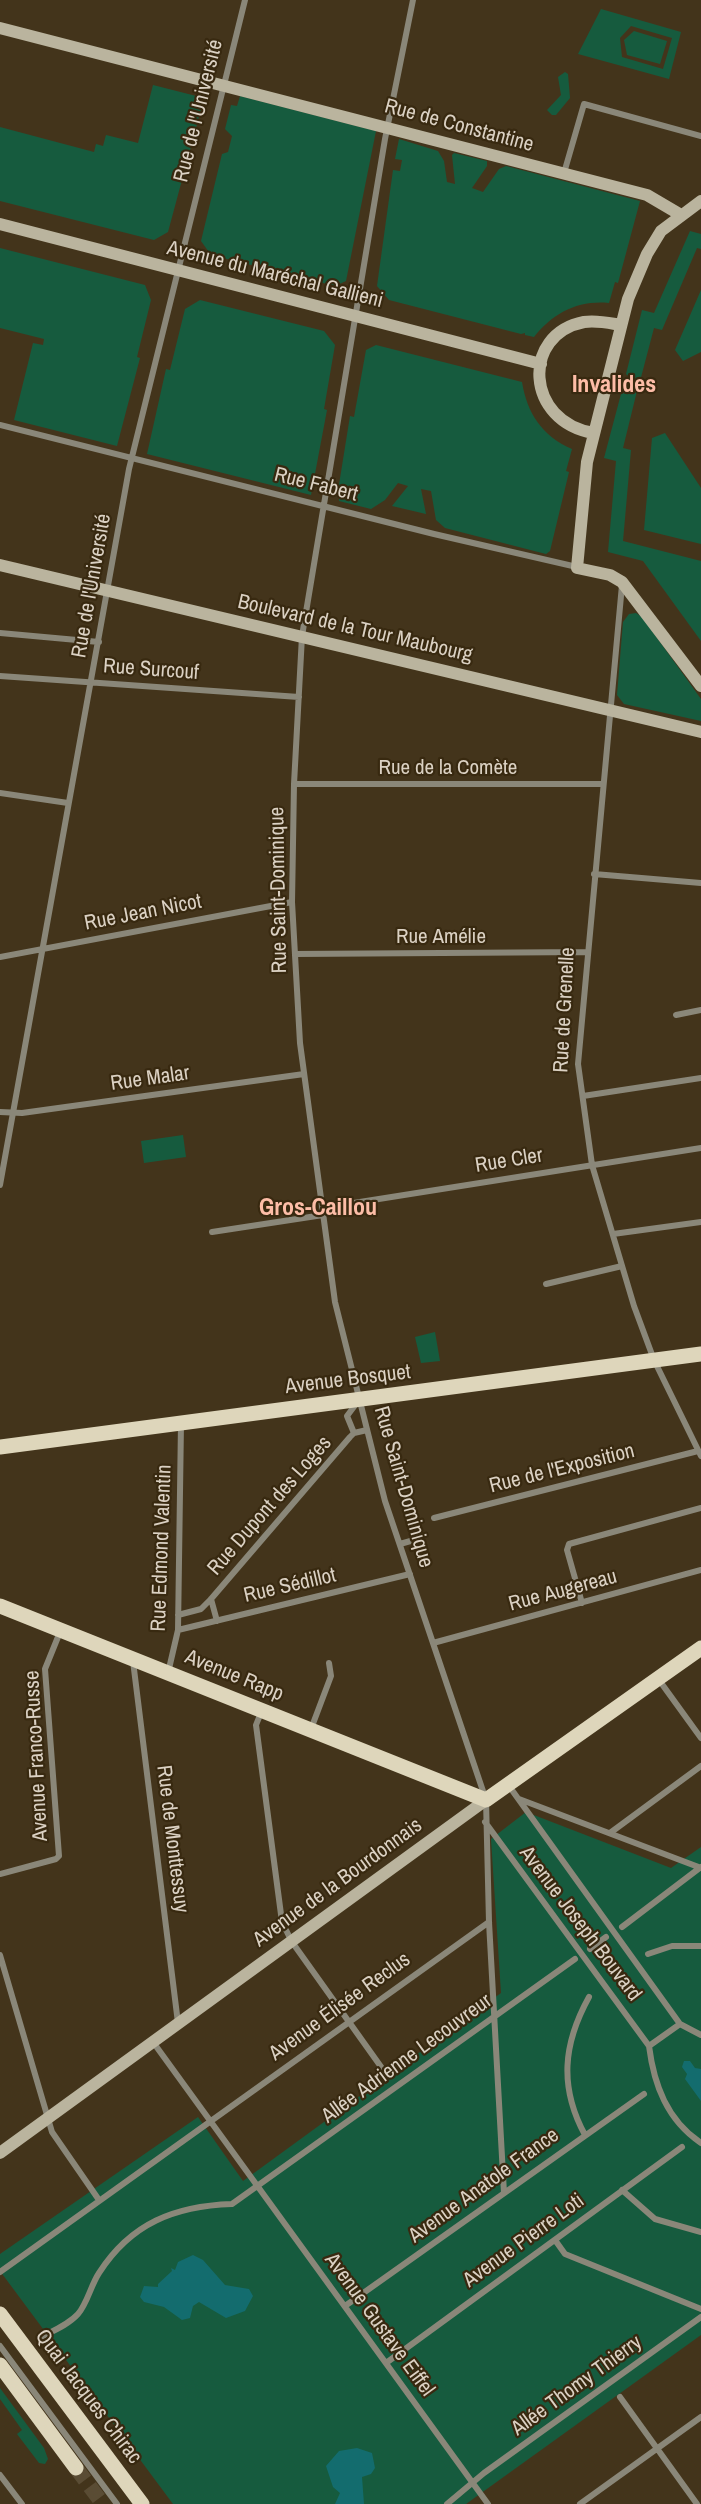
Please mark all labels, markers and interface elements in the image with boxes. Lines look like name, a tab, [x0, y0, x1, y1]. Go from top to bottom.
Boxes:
street label: Rue de l'Université	[169, 37, 229, 185]
street label: Rue de Constantine	[382, 94, 536, 158]
street label: Avenue du Maréchal Gallieni	[164, 236, 386, 314]
district label: Invalides	[572, 372, 656, 400]
street label: Rue Fabert	[272, 462, 360, 508]
street label: Rue de l'Université	[67, 512, 117, 660]
street label: Boulevard de la Tour Maubourg	[235, 590, 475, 668]
street label: Rue Surcouf	[102, 654, 200, 686]
street label: Rue de la Comète	[379, 755, 517, 781]
street label: Rue Saint-Dominique	[265, 807, 293, 973]
street label: Rue Jean Nicot	[82, 889, 204, 937]
street label: Rue Amélie	[396, 924, 486, 950]
street label: Rue de Grenelle	[549, 947, 581, 1073]
street label: Rue Malar	[109, 1061, 191, 1097]
street label: Rue Cler	[473, 1143, 545, 1179]
district label: Gros-Caillou	[259, 1195, 377, 1223]
street label: Avenue Bosquet	[284, 1360, 412, 1400]
street label: Rue Saint-Dominique	[368, 1403, 438, 1571]
street label: Rue Dupont des Loges	[203, 1431, 337, 1581]
street label: Rue de l'Exposition	[487, 1439, 637, 1499]
street label: Rue Edmond Valentin	[146, 1464, 178, 1632]
street label: Rue Sédillot	[241, 1563, 339, 1609]
street label: Rue Augereau	[506, 1564, 620, 1618]
street label: Avenue Rapp	[181, 1645, 287, 1707]
street label: Avenue Franco-Russe	[20, 1670, 54, 1842]
street label: Rue de Monttessuy	[150, 1764, 194, 1914]
street label: Avenue de la Bourdonnais	[249, 1813, 427, 1953]
street label: Avenue Joseph Bouvard	[514, 1842, 646, 2006]
street label: Avenue Élisée Reclus	[265, 1947, 415, 2067]
street label: Allée Adrienne Lecouvreur	[317, 1989, 497, 2129]
street label: Avenue Anatole France	[404, 2123, 564, 2249]
street label: Avenue Pierre Loti	[459, 2189, 589, 2293]
street label: Avenue Gustave Eiffel	[319, 2249, 439, 2401]
street label: Quai Jacques Chirac	[29, 2325, 147, 2469]
street label: Allée Thomy Thierry	[507, 2330, 647, 2442]

